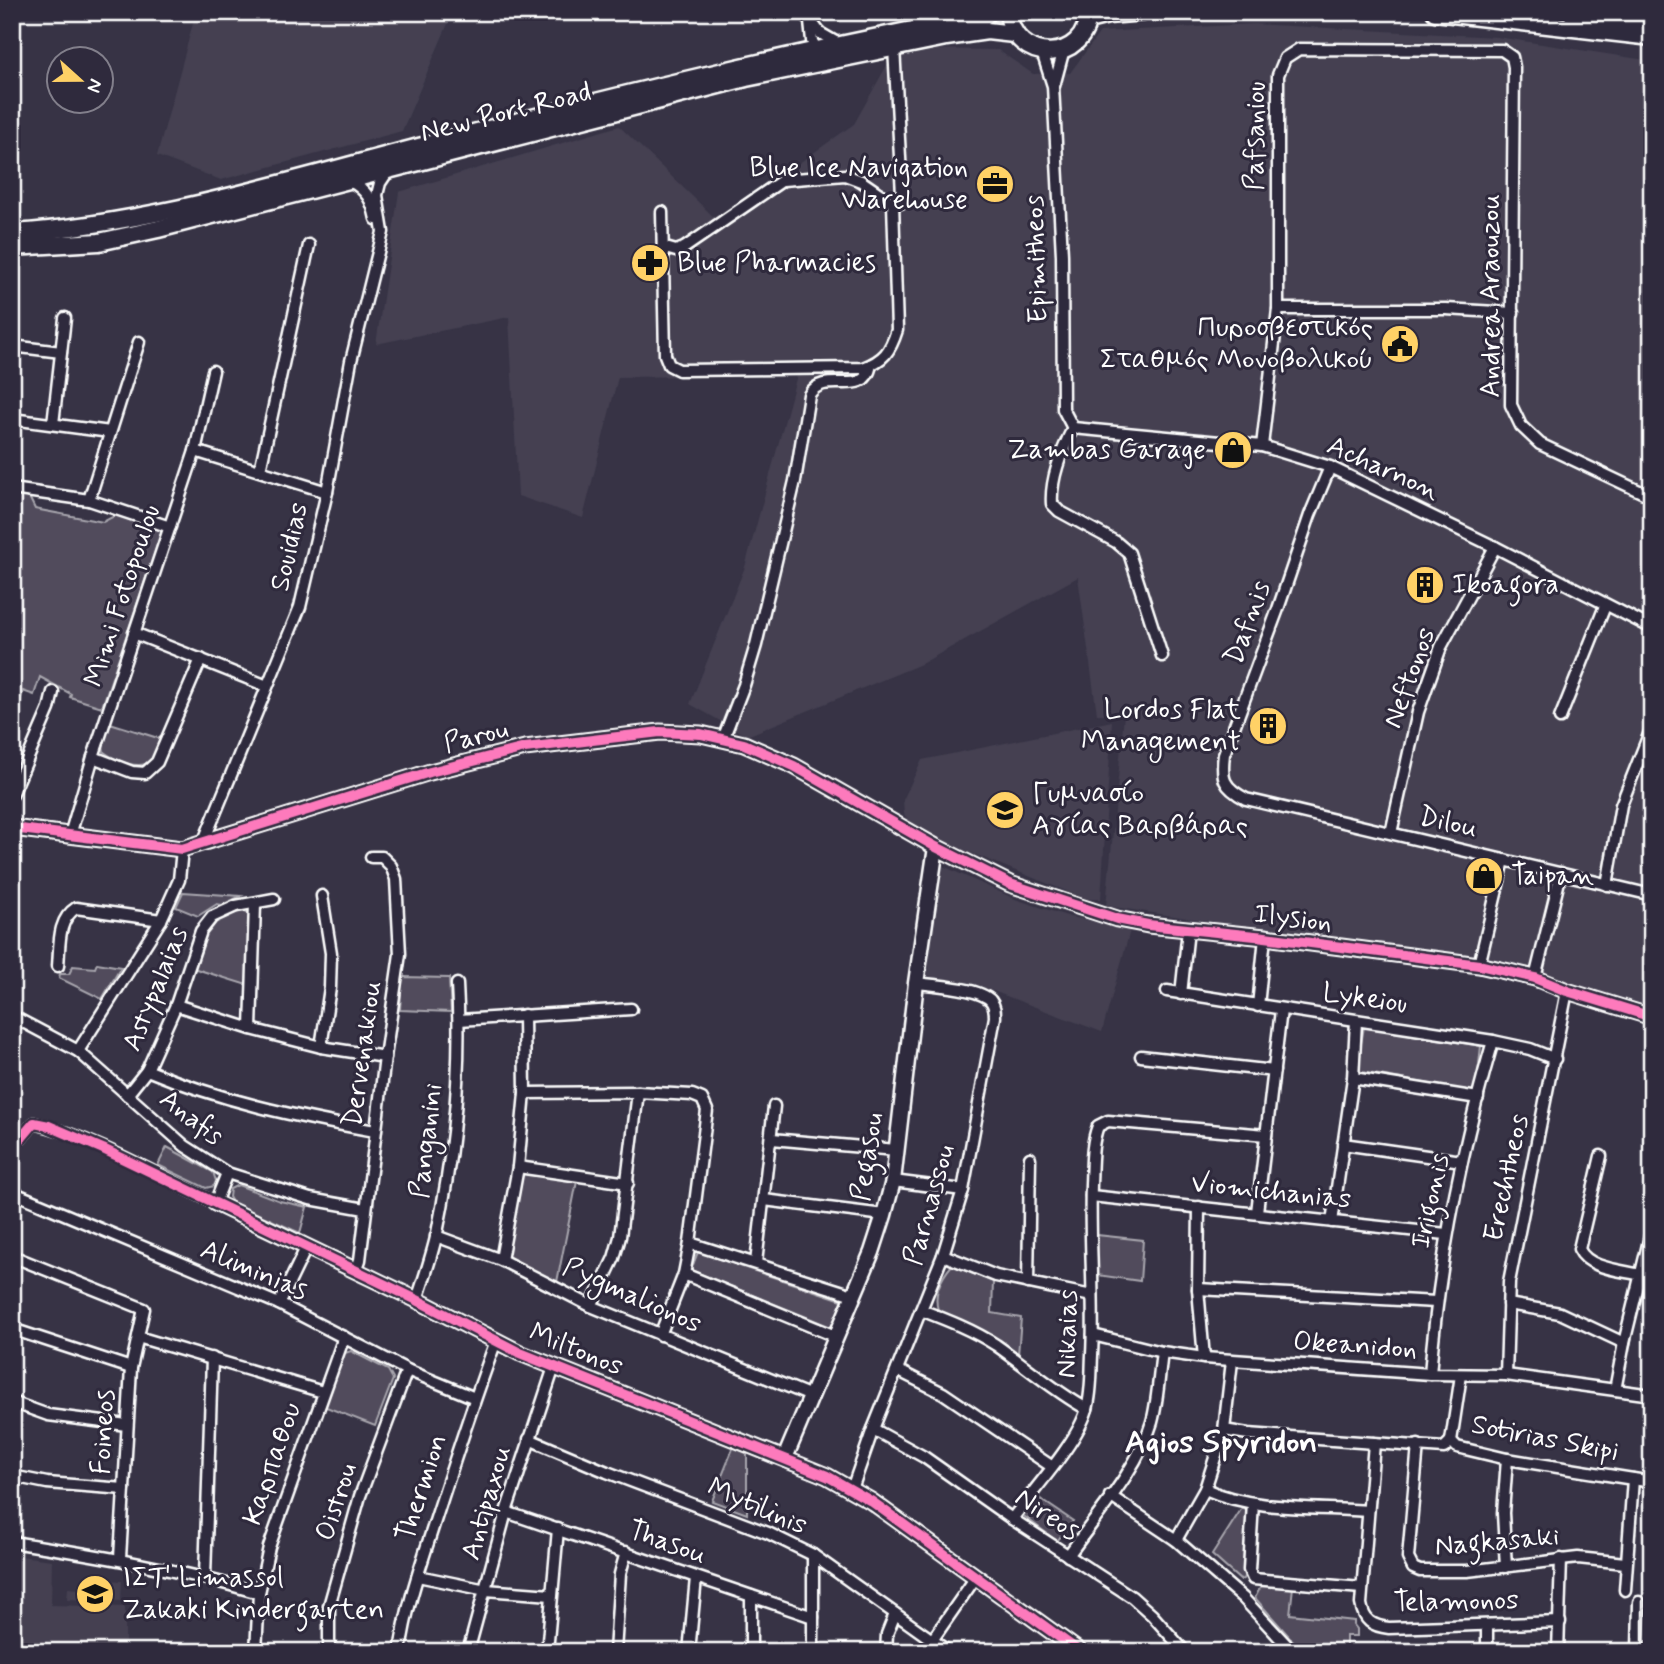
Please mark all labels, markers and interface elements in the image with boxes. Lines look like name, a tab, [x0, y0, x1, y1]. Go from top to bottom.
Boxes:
north arrow	[46, 46, 116, 116]
street label: New Port Road	[417, 74, 595, 152]
text: N	[81, 75, 108, 96]
street label: Pafsaniou	[1237, 81, 1275, 191]
place label: Blue Ice Navigation Warehouse	[750, 150, 968, 219]
office icon: Blue Ice Navigation Warehouse	[974, 163, 1016, 205]
street label: Epimitheos	[1016, 194, 1058, 324]
street label: Andrea Araouzou	[1473, 194, 1510, 398]
pharmacy icon: Blue Pharmacies	[629, 242, 671, 284]
place label: Blue Pharmacies	[677, 245, 876, 282]
place label: Πυροσβεστικός Σταθμός Μονοβολικού	[1100, 310, 1373, 379]
public building icon: Πυροσβεστικός Σταθμός Μονοβολικού	[1379, 323, 1421, 365]
street label: Acharnon	[1321, 428, 1445, 510]
shop icon: Zambas Garage	[1212, 429, 1254, 471]
place label: Zambas Garage	[1008, 432, 1206, 469]
street label: Souidias	[262, 499, 318, 595]
street label: Mimi Fotopoulou	[76, 500, 170, 692]
building icon: Ikoagora	[1404, 564, 1446, 606]
place label: Ikoagora	[1452, 567, 1559, 607]
street label: Dafnis	[1216, 576, 1280, 670]
street label: Neftonos	[1375, 622, 1445, 734]
place label: Lordos Flat Management	[1081, 692, 1242, 763]
building icon: Lordos Flat Management	[1247, 705, 1289, 747]
street label: Parou	[440, 711, 512, 763]
place label: Γυμνασίο Αγίας Βαρβάρας	[1032, 776, 1248, 845]
school or university icon: Γυμνασίο Αγίας Βαρβάρας	[984, 789, 1026, 831]
street label: Dilou	[1415, 798, 1481, 848]
shop icon: Taipan	[1463, 855, 1505, 897]
place label: Taipan	[1511, 858, 1594, 895]
street label: Ilysion	[1252, 896, 1334, 942]
street label: Astypalaias	[114, 921, 198, 1057]
street label: Lykeiou	[1320, 975, 1410, 1023]
street label: Dervenakiou	[334, 978, 392, 1130]
street label: Anafis	[151, 1081, 231, 1155]
street label: Panganini	[402, 1081, 454, 1201]
street label: Pegasou	[843, 1110, 896, 1204]
street label: Erechtheos	[1475, 1111, 1539, 1245]
street label: Parnassou	[895, 1140, 965, 1270]
street label: Irigonis	[1403, 1150, 1462, 1253]
street label: Viomichanias	[1189, 1165, 1353, 1219]
street label: Aliminias	[195, 1232, 313, 1310]
street label: Pygmalionos	[556, 1249, 707, 1345]
street label: Nikaias	[1049, 1289, 1087, 1379]
street label: Miltonos	[523, 1314, 629, 1386]
street label: Okeanidon	[1292, 1323, 1418, 1369]
street label: Foineos	[83, 1388, 125, 1476]
street label: Καρπαθου	[235, 1398, 311, 1530]
street label: Sotirias Skipi	[1468, 1407, 1622, 1471]
district label: Agios Spyridon	[1125, 1422, 1317, 1465]
street label: Thermion	[387, 1430, 457, 1546]
street label: Antipaxou	[453, 1442, 521, 1564]
street label: Oistrou	[307, 1458, 367, 1546]
street label: Mytilinis	[701, 1469, 813, 1545]
street label: Nireos	[1007, 1480, 1087, 1550]
street label: Thasou	[623, 1512, 711, 1574]
street label: Nagkasaki	[1433, 1518, 1561, 1569]
place label: ΙΣΤ' Limassol Zakaki Kindergarten	[122, 1560, 384, 1632]
school or university icon: ΙΣΤ' Limassol Zakaki Kindergarten	[74, 1573, 116, 1615]
street label: Telamonos	[1393, 1582, 1519, 1622]

